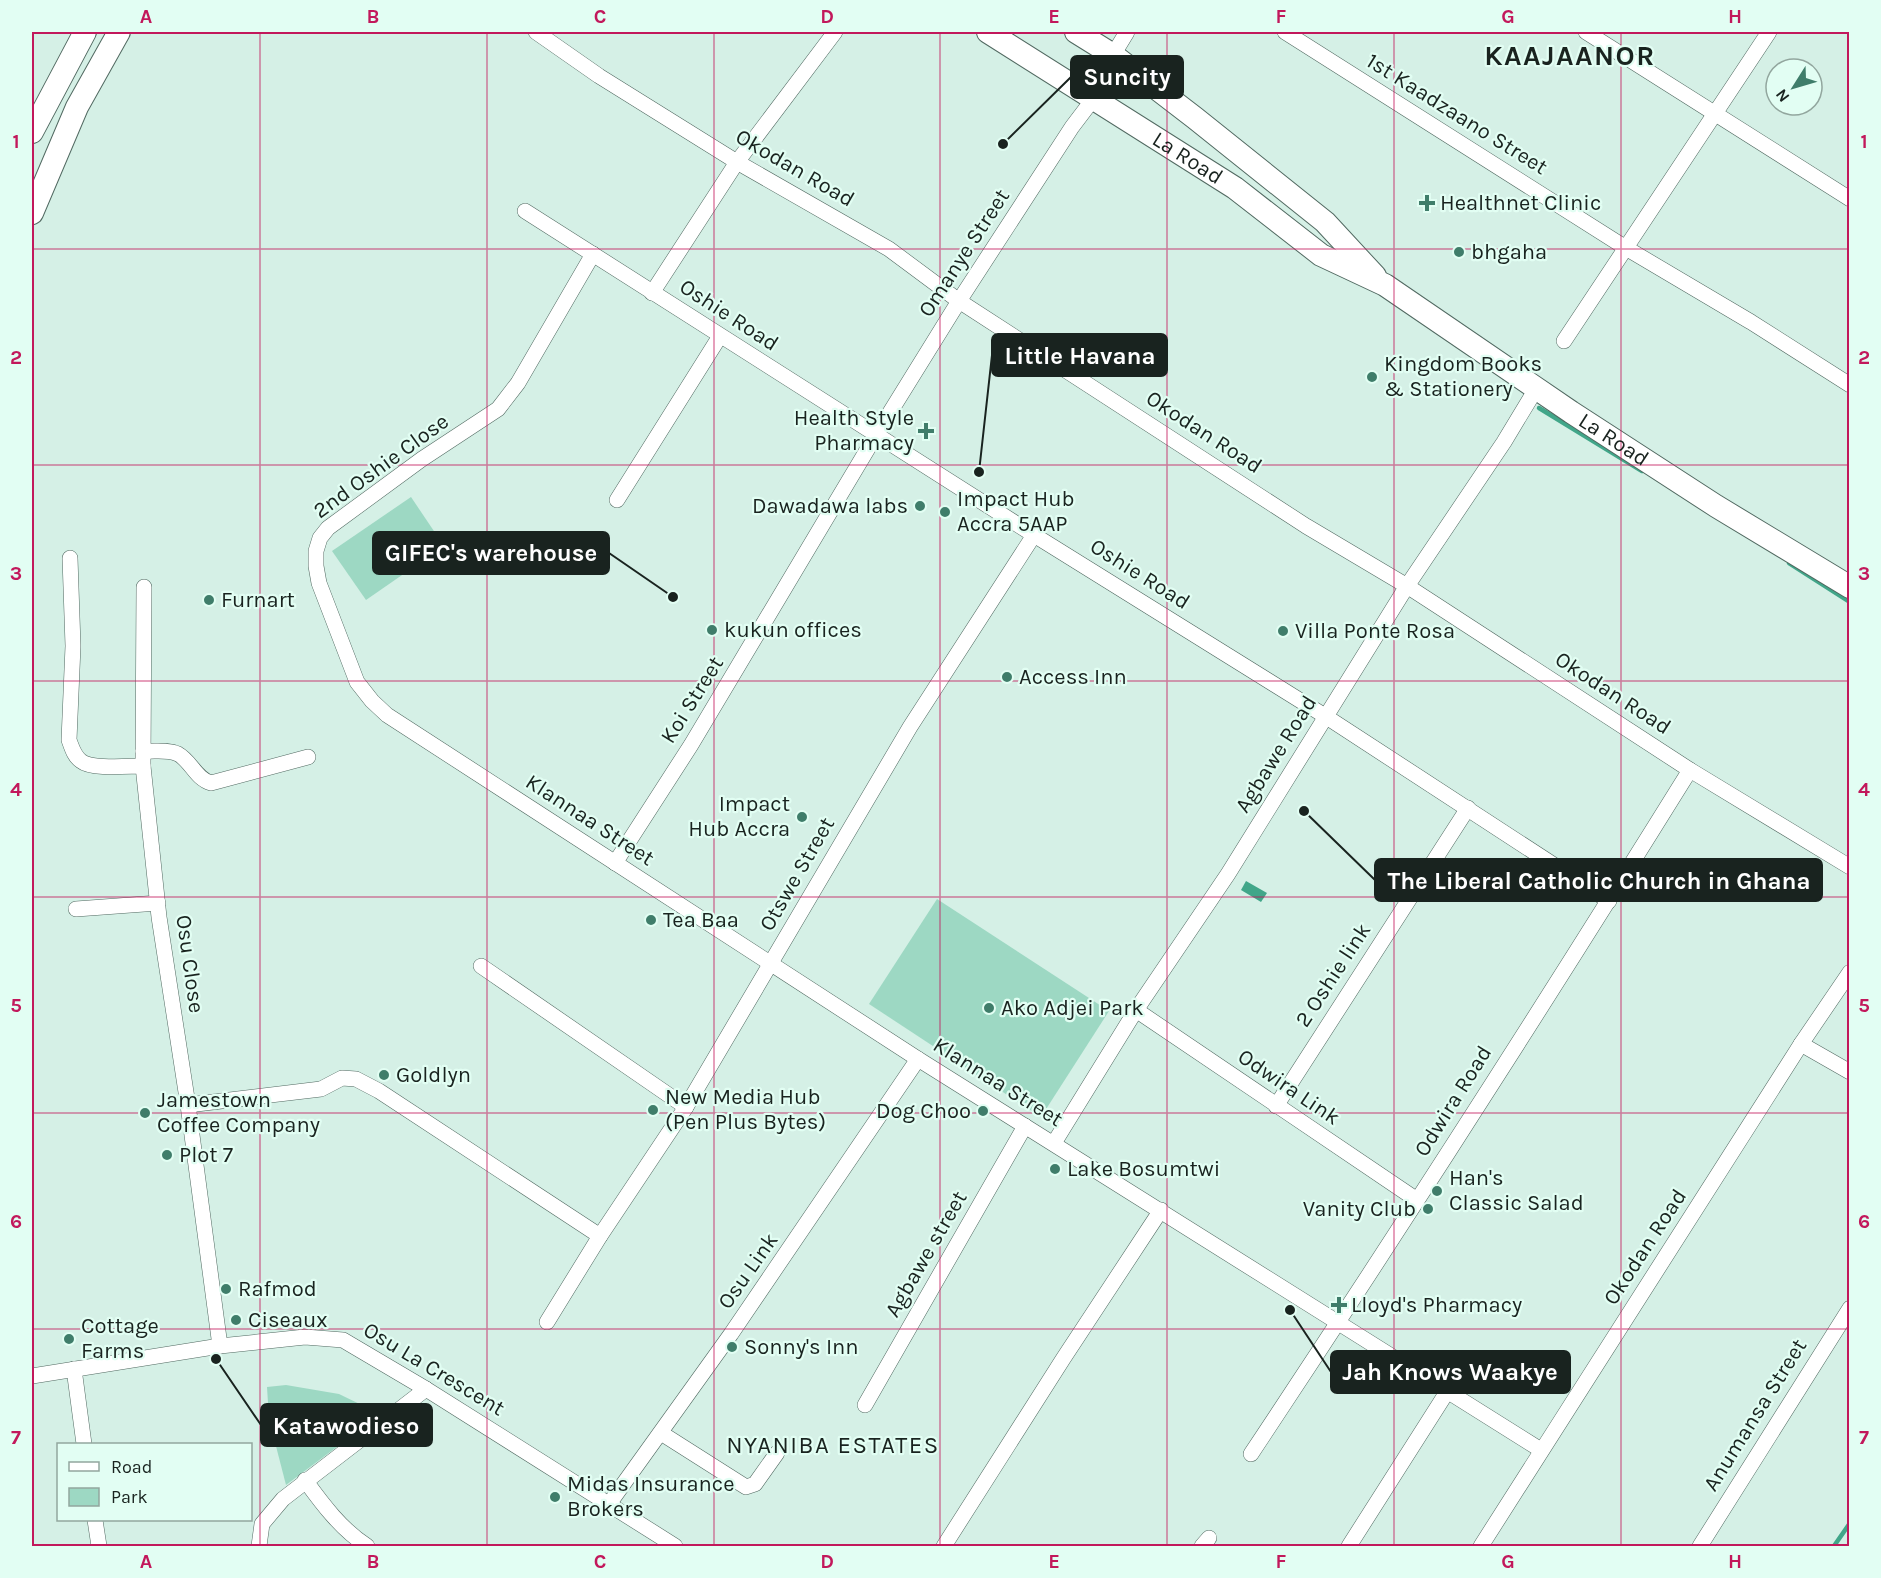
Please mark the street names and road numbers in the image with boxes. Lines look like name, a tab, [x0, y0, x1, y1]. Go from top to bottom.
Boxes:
street label: 1st Kaadzaano Street	[1362, 48, 1552, 180]
street label: Okodan Road	[731, 124, 859, 212]
street label: La Road	[1147, 126, 1228, 190]
street label: Omanye Street	[913, 184, 1015, 322]
street label: Oshie Road	[675, 273, 783, 357]
street label: Okodan Road	[1141, 385, 1267, 479]
street label: La Road	[1574, 407, 1654, 472]
street label: 2nd Oshie Close	[308, 408, 454, 524]
street label: Oshie Road	[1085, 533, 1195, 615]
street label: Okodan Road	[1550, 646, 1676, 740]
street label: Koi Street	[655, 652, 729, 748]
street label: Agbawe Road	[1230, 691, 1322, 817]
street label: Klannaa Street	[521, 769, 659, 871]
street label: Otswe Street	[754, 813, 840, 935]
street label: Osu Close	[170, 913, 210, 1015]
street label: 2 Oshie link	[1290, 918, 1376, 1032]
street label: Klannaa Street	[928, 1032, 1068, 1132]
street label: Odwira Road	[1409, 1041, 1497, 1161]
street label: Odwira Link	[1233, 1043, 1345, 1131]
street label: Okodan Road	[1598, 1184, 1692, 1310]
street label: Agbawe street	[879, 1186, 973, 1322]
street label: Osu Link	[712, 1228, 784, 1314]
street label: Osu La Crescent	[359, 1317, 509, 1421]
street label: Anumansa Street	[1698, 1334, 1812, 1496]

